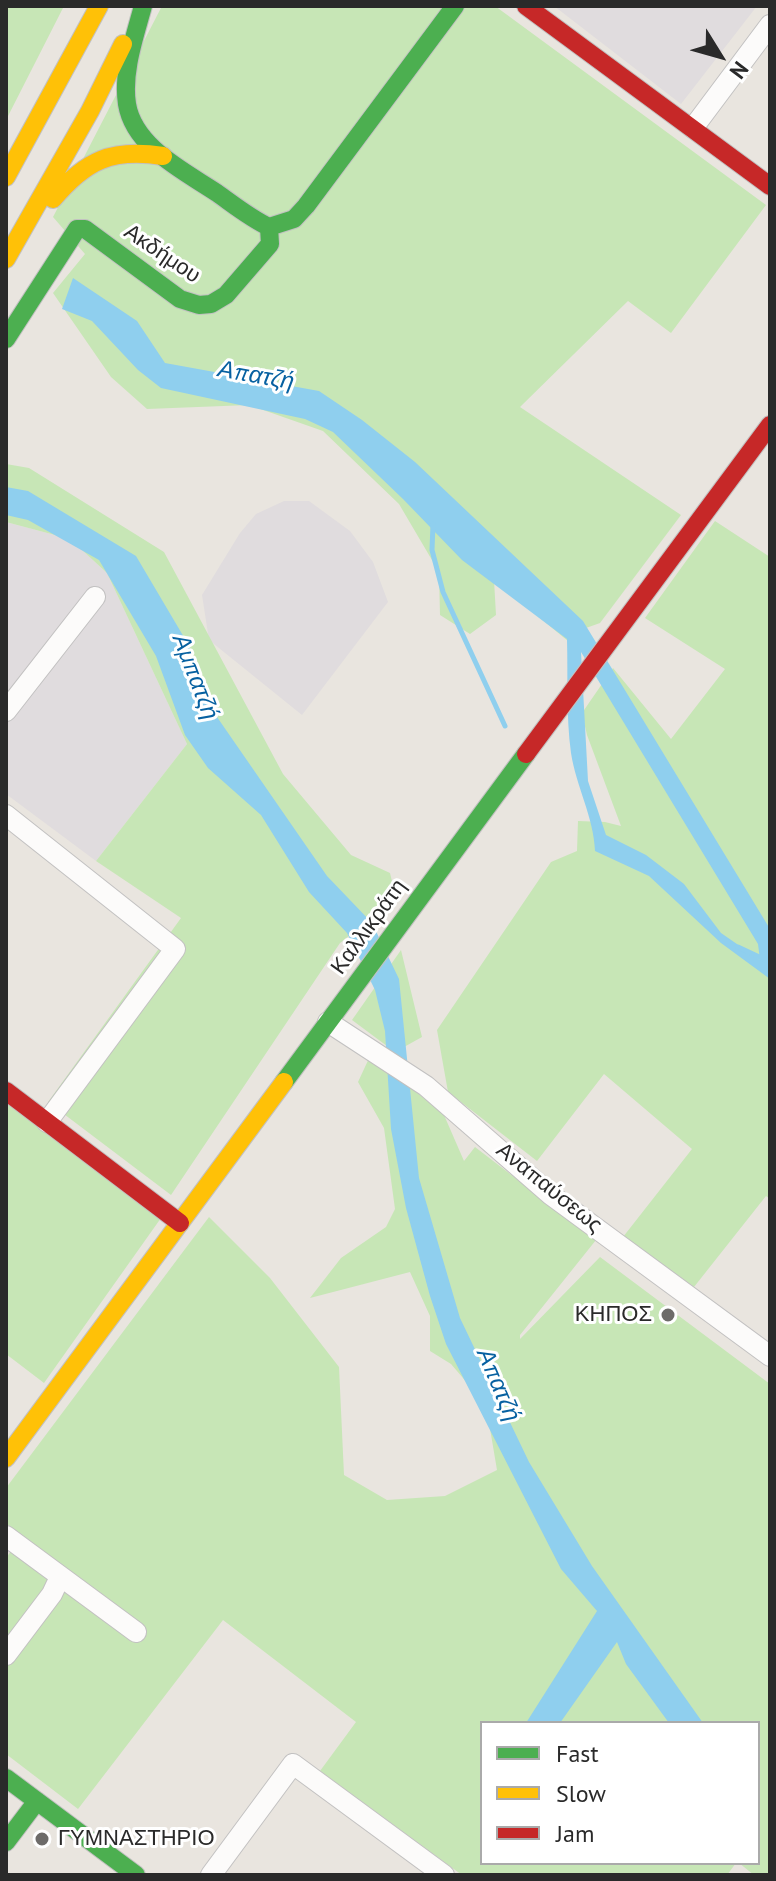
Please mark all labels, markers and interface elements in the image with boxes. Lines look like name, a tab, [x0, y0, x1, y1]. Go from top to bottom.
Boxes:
north arrow	[680, 16, 760, 96]
text: N	[724, 56, 755, 85]
street label: Ακδήμου	[119, 219, 205, 289]
water label: Απατζή	[216, 355, 296, 397]
water label: Αμπατζή	[166, 630, 224, 724]
street label: Καλλικράτη	[326, 874, 412, 980]
street label: Αναπαύσεως	[491, 1137, 607, 1239]
place label: ΚΗΠΟΣ	[575, 1302, 652, 1328]
marker: ΚΗΠΟΣ	[659, 1306, 677, 1324]
water label: Απατζή	[470, 1344, 526, 1426]
legend	[480, 1721, 760, 1865]
text: Fast	[556, 1738, 599, 1769]
text: Slow	[556, 1778, 606, 1809]
text: Jam	[556, 1818, 594, 1849]
place label: ΓΥΜΝΑΣΤΗΡΙΟ	[58, 1826, 215, 1852]
marker: ΓΥΜΝΑΣΤΗΡΙΟ	[33, 1830, 51, 1848]

